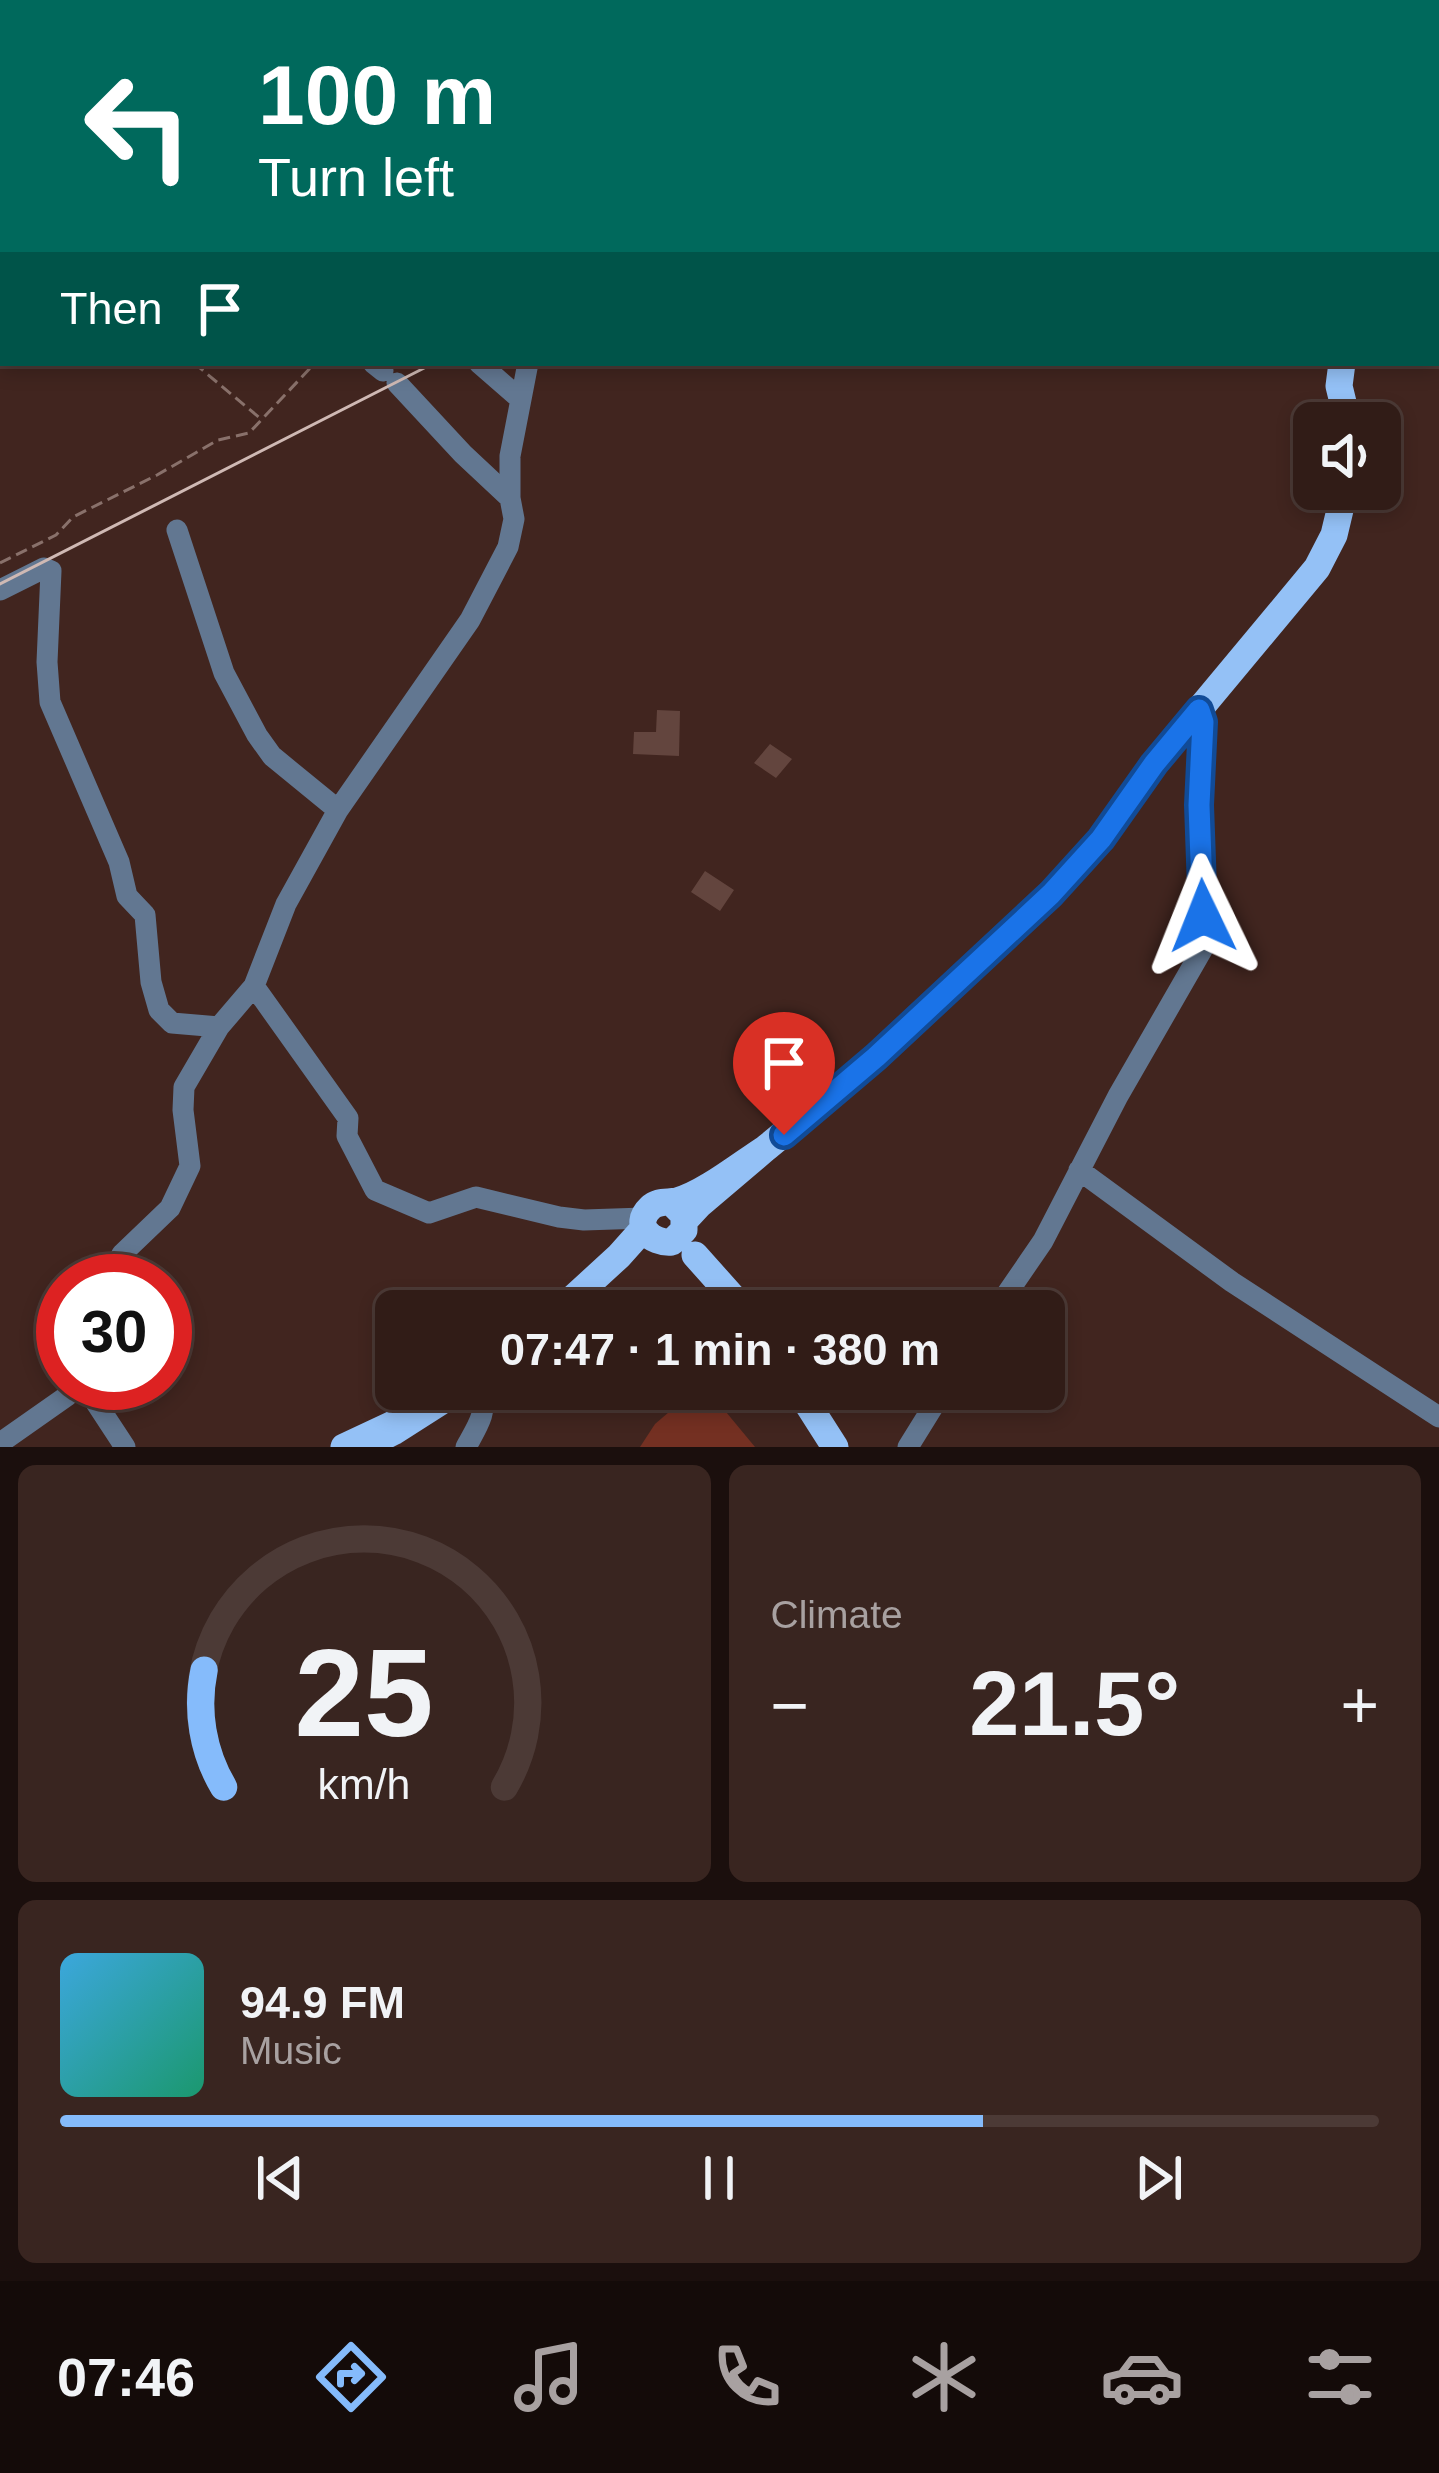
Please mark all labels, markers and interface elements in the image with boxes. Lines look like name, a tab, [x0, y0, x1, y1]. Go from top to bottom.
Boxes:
icon: left	[60, 48, 216, 204]
text: 100 m	[258, 48, 496, 142]
text: Turn left	[258, 147, 454, 207]
icon: arrive	[187, 276, 253, 342]
text: Then	[60, 283, 163, 334]
map controls	[1293, 402, 1401, 510]
button: sound	[1293, 402, 1401, 510]
position arrow	[1140, 853, 1266, 979]
pin	[733, 1012, 835, 1135]
icon: arrive	[751, 1030, 817, 1096]
speed limit sign: 30	[36, 1254, 192, 1410]
text: 07:47 · 1 min · 380 m	[500, 1324, 940, 1375]
text: Climate	[771, 1593, 903, 1636]
text: 25	[295, 1623, 434, 1762]
text: 21.5°	[969, 1654, 1180, 1754]
text: −	[771, 1668, 809, 1742]
text: +	[1340, 1668, 1379, 1742]
text: km/h	[318, 1759, 411, 1807]
text: 94.9 FM	[240, 1977, 405, 2028]
text: Music	[240, 2029, 342, 2072]
icon: previous	[247, 2145, 313, 2211]
icon: pause	[686, 2145, 752, 2211]
icon: next	[1126, 2145, 1192, 2211]
icon: directions	[309, 2335, 393, 2419]
icon: music	[507, 2335, 591, 2419]
icon: phone	[705, 2335, 789, 2419]
icon: climate	[902, 2335, 986, 2419]
icon: car	[1100, 2335, 1184, 2419]
icon: filters	[1298, 2335, 1382, 2419]
text: 07:46	[57, 2347, 195, 2407]

